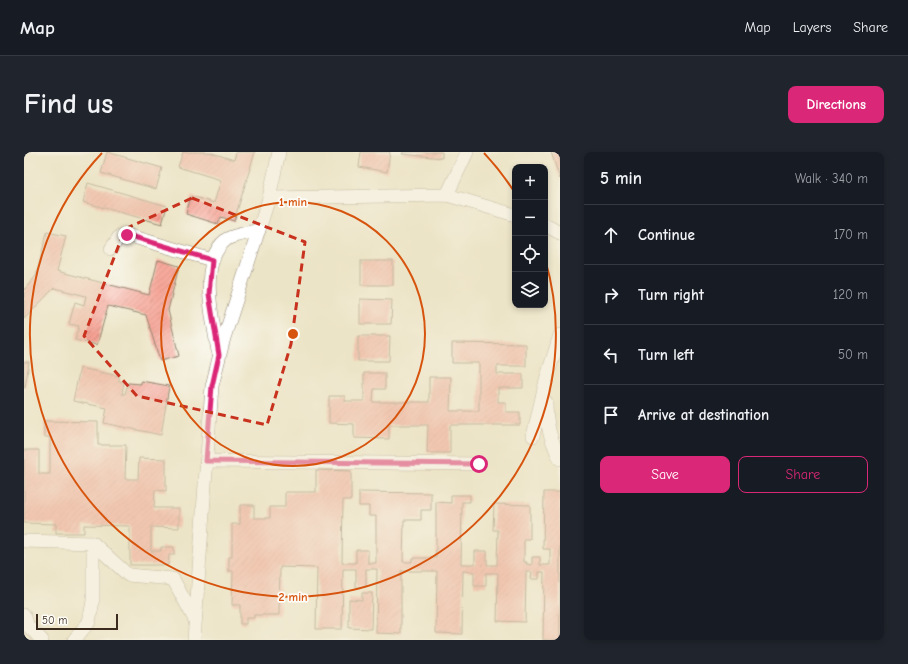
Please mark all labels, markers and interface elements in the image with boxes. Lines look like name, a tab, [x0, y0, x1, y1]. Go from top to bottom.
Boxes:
text: Map	[20, 17, 55, 39]
text: Map	[744, 19, 771, 36]
text: Layers	[793, 19, 831, 36]
text: Share	[853, 19, 888, 36]
button: Directions	[788, 86, 884, 123]
text: Find us	[24, 88, 113, 120]
map controls	[512, 164, 548, 308]
button: +	[512, 164, 548, 200]
text: 5 min	[600, 169, 642, 188]
text: Walk · 340 m	[795, 171, 868, 186]
text: 1 min	[279, 195, 307, 209]
button: −	[512, 200, 548, 236]
icon: ahead	[600, 224, 622, 246]
route end	[118, 226, 136, 244]
text: Continue	[638, 226, 695, 244]
text: 170 m	[834, 227, 868, 242]
button: locate	[512, 236, 548, 272]
button: layers	[512, 272, 548, 308]
icon: right	[600, 284, 622, 306]
text: Turn right	[638, 286, 704, 304]
text: 120 m	[833, 287, 868, 302]
centre of rings	[286, 327, 300, 341]
icon: left	[600, 344, 622, 366]
text: Turn left	[638, 346, 694, 364]
text: 50 m	[838, 347, 868, 362]
icon: arrive	[600, 404, 622, 426]
text: Arrive at destination	[638, 406, 769, 424]
route start	[470, 455, 488, 473]
button: Save	[600, 456, 730, 493]
button: Share	[738, 456, 868, 493]
text: 2 min	[278, 590, 308, 604]
scale bar	[36, 612, 118, 631]
text: 50 m	[42, 614, 67, 627]

